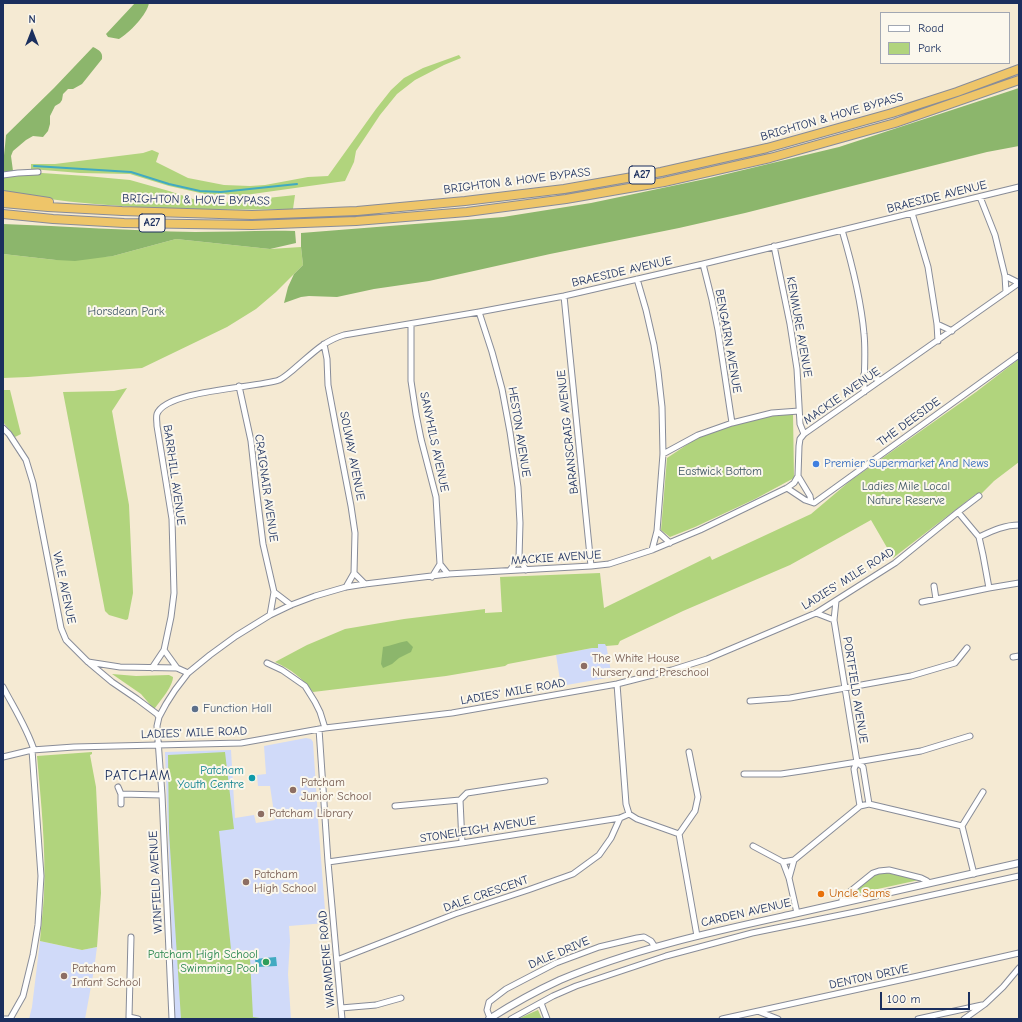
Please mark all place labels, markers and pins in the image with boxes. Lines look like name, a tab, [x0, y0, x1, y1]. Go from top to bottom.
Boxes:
place label: Premier Supermarket And News	[824, 457, 989, 471]
marker: Premier Supermarket And News	[811, 459, 821, 469]
place label: The White House Nursery and Preschool	[592, 652, 709, 680]
marker: The White House Nursery and Preschool	[579, 661, 589, 671]
place label: Function Hall	[203, 702, 272, 716]
marker: Function Hall	[190, 704, 200, 714]
place label: Patcham Youth Centre	[177, 764, 244, 792]
marker: Patcham Youth Centre	[247, 773, 257, 783]
place label: Patcham Junior School	[301, 776, 371, 804]
marker: Patcham Junior School	[288, 785, 298, 795]
place label: Patcham Library	[269, 807, 353, 821]
marker: Patcham Library	[256, 809, 266, 819]
place label: Patcham High School	[254, 868, 316, 896]
marker: Patcham High School	[241, 877, 251, 887]
place label: Uncle Sams	[829, 887, 890, 901]
marker: Uncle Sams	[816, 889, 826, 899]
place label: Patcham High School Swimming Pool	[148, 948, 258, 976]
marker: Patcham High School Swimming Pool	[261, 957, 271, 967]
place label: Patcham Infant School	[72, 962, 141, 990]
marker: Patcham Infant School	[59, 971, 69, 981]

